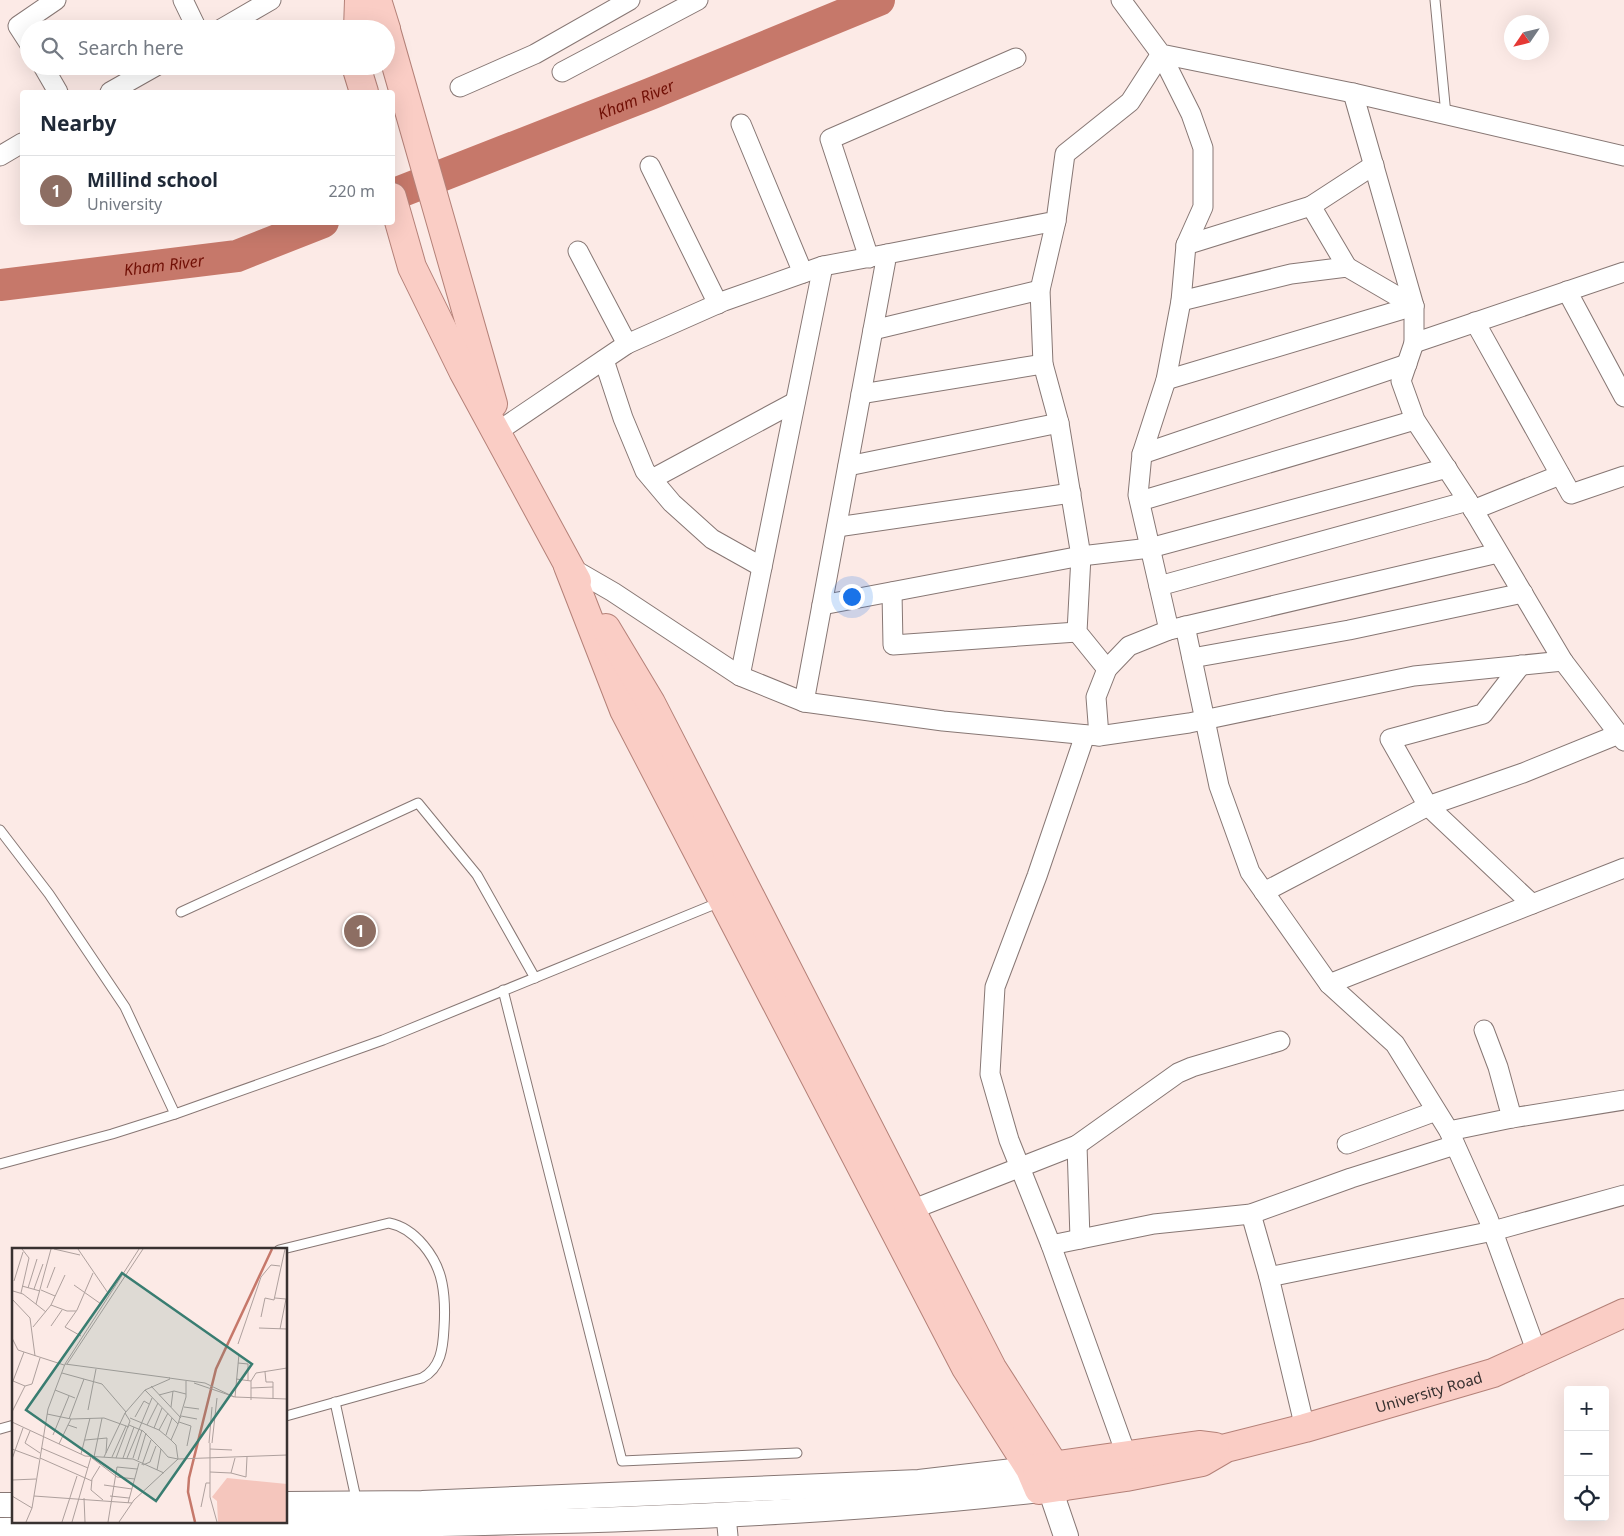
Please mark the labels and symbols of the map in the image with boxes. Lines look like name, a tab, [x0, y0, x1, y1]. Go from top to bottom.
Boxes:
north arrow	[1504, 15, 1549, 60]
water label: Kham River	[594, 74, 678, 124]
water label: Kham River	[122, 249, 206, 281]
your location	[839, 584, 865, 610]
pin: 1	[344, 912, 376, 950]
inset map	[12, 1248, 288, 1524]
street label: University Road	[1373, 1367, 1484, 1417]

